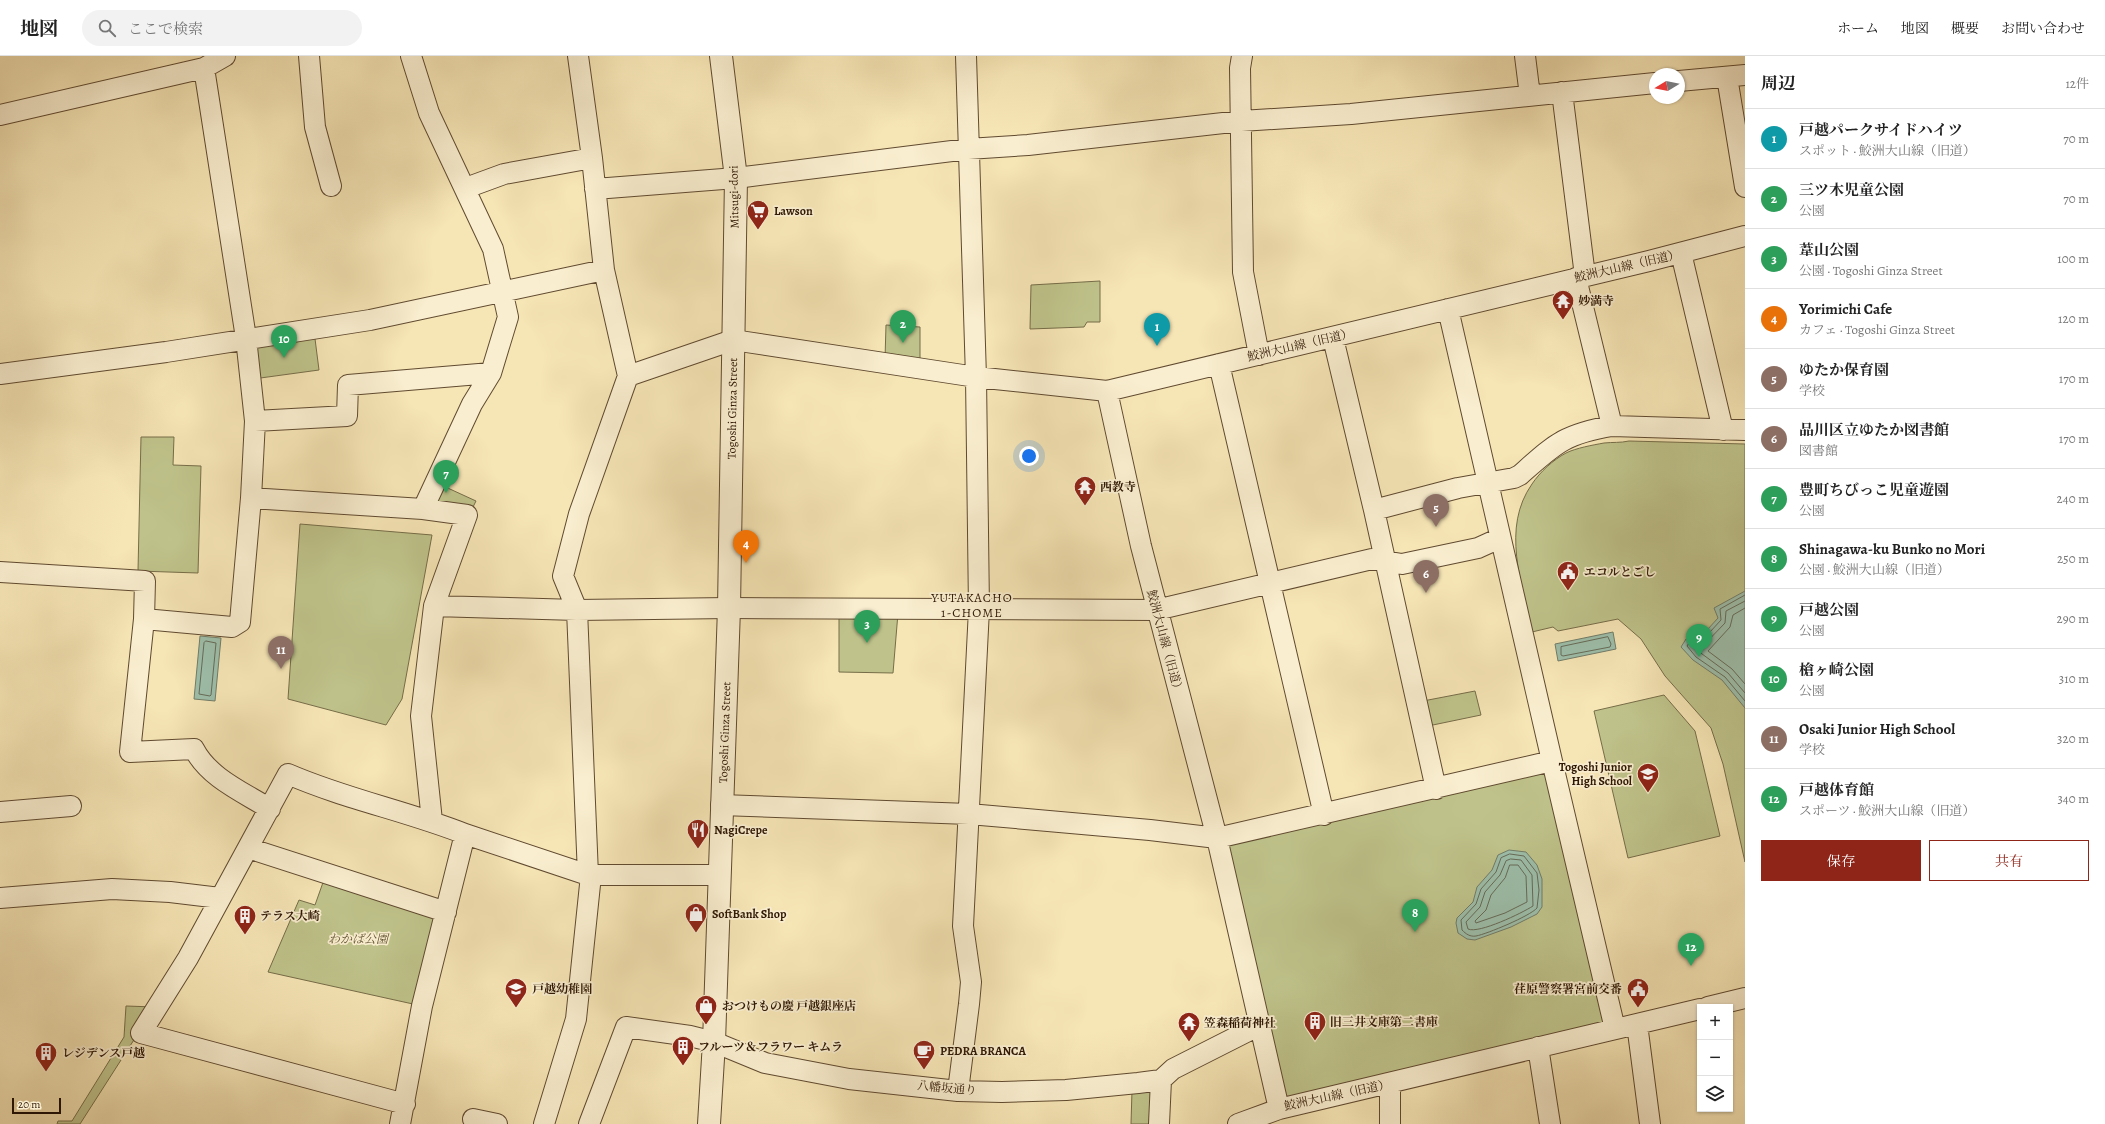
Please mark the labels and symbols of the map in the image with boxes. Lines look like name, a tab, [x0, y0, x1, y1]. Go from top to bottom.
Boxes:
north arrow	[1649, 68, 1685, 104]
street label: Mitsugi-dori	[725, 165, 743, 229]
supermarket icon: Lawson	[745, 198, 771, 231]
place label: Lawson	[774, 203, 813, 219]
street label: 鮫洲大山線（旧道）	[1573, 246, 1681, 286]
temple icon: 妙満寺	[1550, 288, 1576, 321]
place label: 妙満寺	[1578, 293, 1614, 309]
pin: 2	[890, 310, 916, 343]
pin: 1	[1144, 313, 1170, 346]
pin: 10	[271, 325, 297, 358]
street label: 鮫洲大山線（旧道）	[1246, 325, 1354, 365]
street label: Togoshi Ginza Street	[723, 357, 741, 459]
your location	[1019, 446, 1039, 466]
pin: 7	[433, 460, 459, 493]
temple icon: 西教寺	[1072, 474, 1098, 507]
place label: 西教寺	[1100, 479, 1136, 495]
pin: 5	[1423, 494, 1449, 527]
pin: 4	[733, 530, 759, 563]
public building icon: エコルとごし	[1555, 559, 1581, 592]
pin: 6	[1413, 560, 1439, 593]
place label: エコルとごし	[1584, 564, 1656, 580]
street label: 鮫洲大山線（旧道）	[1143, 588, 1187, 696]
district label: YUTAKACHO 1-CHOME	[930, 589, 1013, 621]
pin: 3	[854, 610, 880, 643]
pin: 9	[1686, 624, 1712, 657]
pin: 11	[268, 636, 294, 669]
street label: Togoshi Ginza Street	[715, 681, 734, 783]
place label: Togoshi Junior High School	[1559, 759, 1633, 789]
school or university icon: Togoshi Junior High School	[1635, 761, 1661, 794]
restaurant icon: NagiCrepe	[685, 817, 711, 850]
place label: NagiCrepe	[714, 822, 768, 838]
pin: 8	[1402, 899, 1428, 932]
shop icon: SoftBank Shop	[683, 901, 709, 934]
building icon: テラス大崎	[232, 903, 258, 936]
place label: SoftBank Shop	[712, 906, 787, 922]
place label: テラス大崎	[260, 908, 321, 924]
park label: わかば公園	[328, 931, 390, 947]
pin: 12	[1678, 933, 1704, 966]
school or university icon: 戸越幼稚園	[503, 976, 529, 1009]
public building icon: 荏原警察署宮前交番	[1625, 976, 1651, 1009]
place label: 戸越幼稚園	[532, 981, 592, 997]
place label: 荏原警察署宮前交番	[1514, 981, 1622, 997]
shop icon: おつけもの慶 戸越銀座店	[693, 993, 719, 1026]
place label: おつけもの慶 戸越銀座店	[722, 998, 856, 1014]
building icon: 旧三井文庫第二書庫	[1302, 1009, 1328, 1042]
temple icon: 笠森稲荷神社	[1176, 1010, 1202, 1043]
place label: 旧三井文庫第二書庫	[1330, 1014, 1438, 1030]
place label: 笠森稲荷神社	[1204, 1015, 1276, 1031]
building icon: フルーツ＆フラワー キムラ	[670, 1034, 696, 1067]
cafe icon: PEDRA BRANCA	[911, 1038, 937, 1071]
place label: フルーツ＆フラワー キムラ	[698, 1039, 843, 1055]
building icon: レジデンス戸越	[33, 1040, 59, 1073]
place label: PEDRA BRANCA	[940, 1043, 1026, 1059]
place label: レジデンス戸越	[62, 1045, 145, 1061]
street label: 鮫洲大山線（旧道）	[1283, 1076, 1391, 1114]
street label: 八幡坂通り	[916, 1077, 978, 1099]
scale bar	[12, 1096, 61, 1115]

